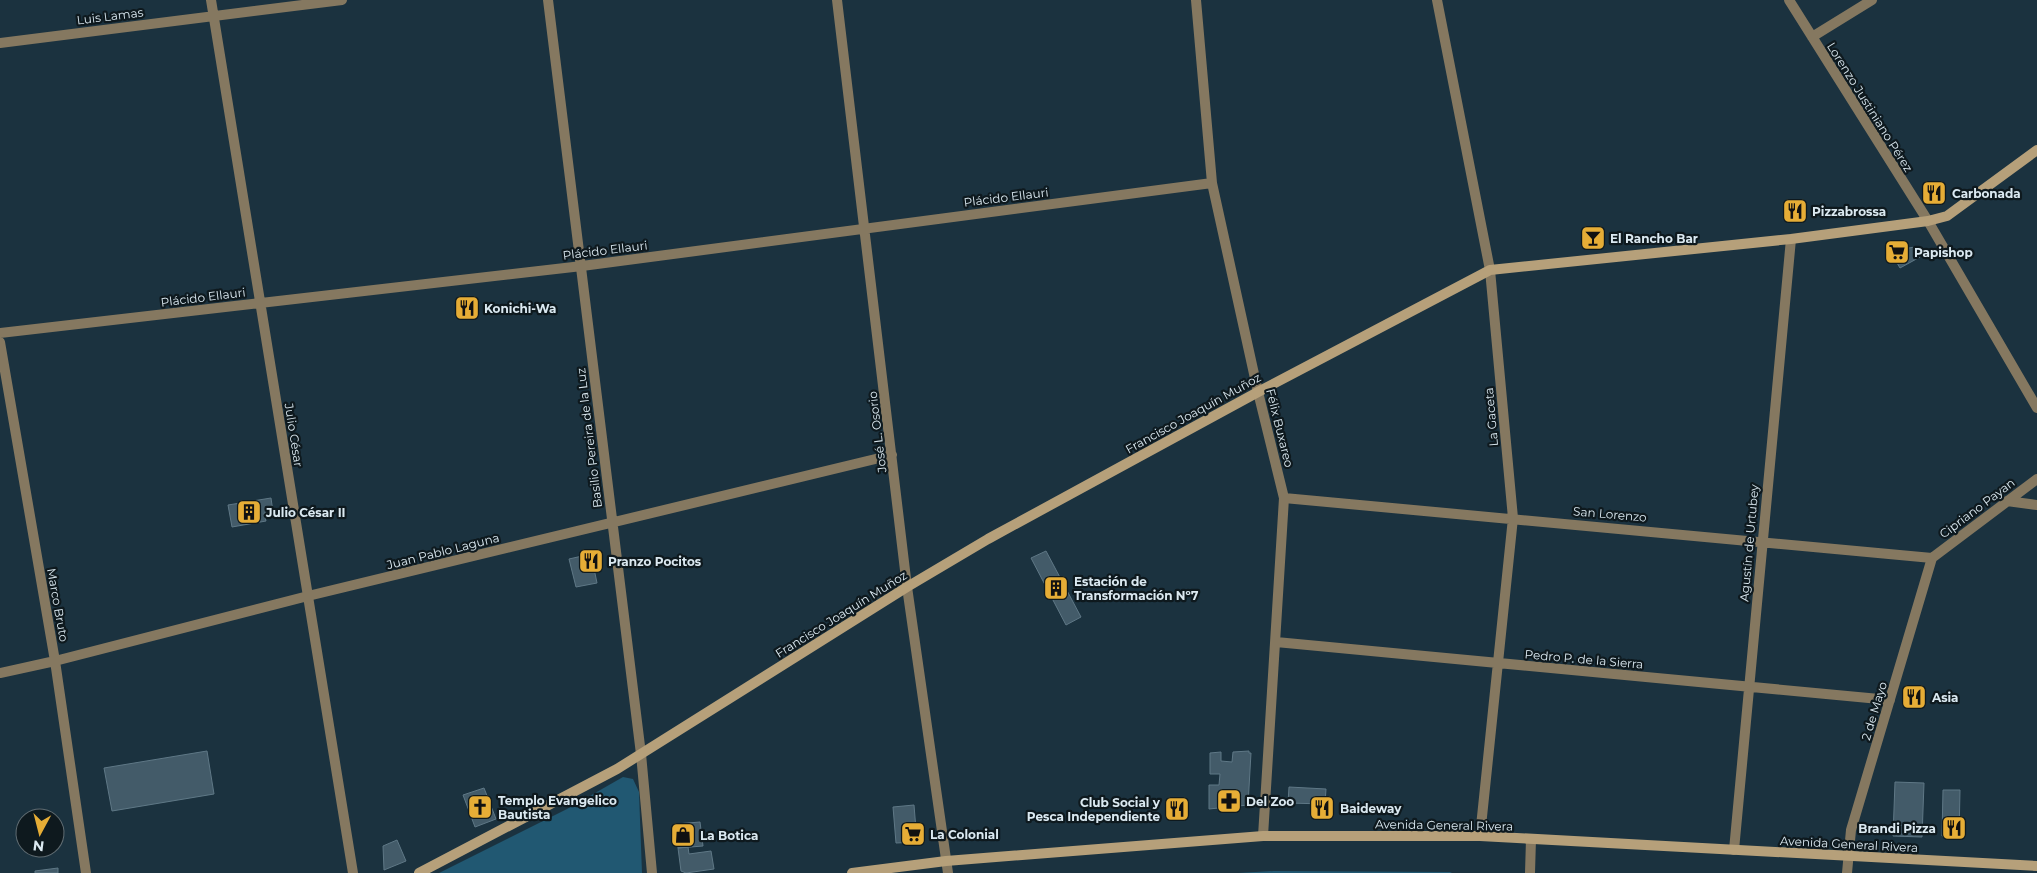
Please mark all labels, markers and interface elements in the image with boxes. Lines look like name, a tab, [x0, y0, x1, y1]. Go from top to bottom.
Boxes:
street label: Luis Lamas	[76, 4, 144, 28]
street label: Lorenzo Justiniano Pérez	[1824, 39, 1916, 175]
restaurant icon: Carbonada	[1921, 180, 1947, 206]
street label: Plácido Ellauri	[963, 184, 1049, 210]
place label: Carbonada	[1952, 186, 2021, 201]
restaurant icon: Pizzabrossa	[1782, 198, 1808, 224]
place label: Pizzabrossa	[1812, 204, 1886, 219]
bar icon: El Rancho Bar	[1580, 225, 1606, 251]
place label: El Rancho Bar	[1610, 231, 1698, 246]
street label: Plácido Ellauri	[562, 237, 648, 263]
supermarket icon: Papishop	[1884, 239, 1910, 265]
place label: Papishop	[1914, 245, 1973, 260]
street label: Plácido Ellauri	[160, 284, 246, 310]
restaurant icon: Konichi-Wa	[454, 295, 480, 321]
place label: Konichi-Wa	[484, 301, 556, 316]
street label: Basilio Pereira de la Luz	[573, 367, 605, 509]
street label: Francisco Joaquín Muñoz	[1123, 369, 1263, 457]
street label: Félix Buxareo	[1263, 387, 1297, 469]
street label: La Gaceta	[1481, 387, 1501, 447]
street label: José L. Osorio	[865, 390, 890, 475]
street label: Julio César	[281, 401, 306, 468]
street label: Cipriano Payan	[1936, 475, 2018, 541]
street label: Agustín de Urtubey	[1736, 483, 1762, 602]
building icon: Julio César II	[236, 499, 262, 525]
street label: San Lorenzo	[1573, 503, 1647, 525]
place label: Julio César II	[265, 505, 346, 520]
street label: Juan Pablo Laguna	[384, 530, 501, 573]
restaurant icon: Pranzo Pocitos	[578, 548, 604, 574]
place label: Pranzo Pocitos	[608, 554, 702, 569]
street label: Marco Bruto	[44, 567, 72, 643]
street label: Francisco Joaquín Muñoz	[772, 567, 910, 661]
place label: Estación de Transformación Nº7	[1074, 574, 1199, 603]
building icon: Estación de Transformación Nº7	[1043, 575, 1069, 601]
street label: Pedro P. de la Sierra	[1524, 646, 1644, 672]
street label: 2 de Mayo	[1858, 680, 1890, 742]
restaurant icon: Asia	[1901, 684, 1927, 710]
place label: Asia	[1931, 690, 1959, 705]
pharmacy icon: Del Zoo	[1216, 788, 1242, 814]
place label: Templo Evangelico Bautista	[498, 793, 617, 822]
church icon: Templo Evangelico Bautista	[467, 794, 493, 820]
place label: Del Zoo	[1246, 794, 1294, 809]
place label: Club Social y Pesca Independiente	[1027, 795, 1161, 824]
restaurant icon: Baideway	[1309, 795, 1335, 821]
restaurant icon: Club Social y Pesca Independiente	[1164, 796, 1190, 822]
place label: Baideway	[1340, 801, 1402, 816]
north arrow	[15, 808, 65, 858]
restaurant icon: Brandi Pizza	[1941, 815, 1967, 841]
street label: Avenida General Rivera	[1375, 816, 1513, 834]
supermarket icon: La Colonial	[900, 821, 926, 847]
place label: Brandi Pizza	[1858, 821, 1936, 836]
shop icon: La Botica	[670, 822, 696, 848]
place label: La Colonial	[930, 827, 999, 842]
place label: La Botica	[700, 828, 758, 843]
street label: Avenida General Rivera	[1780, 833, 1918, 855]
text: N	[32, 836, 45, 856]

